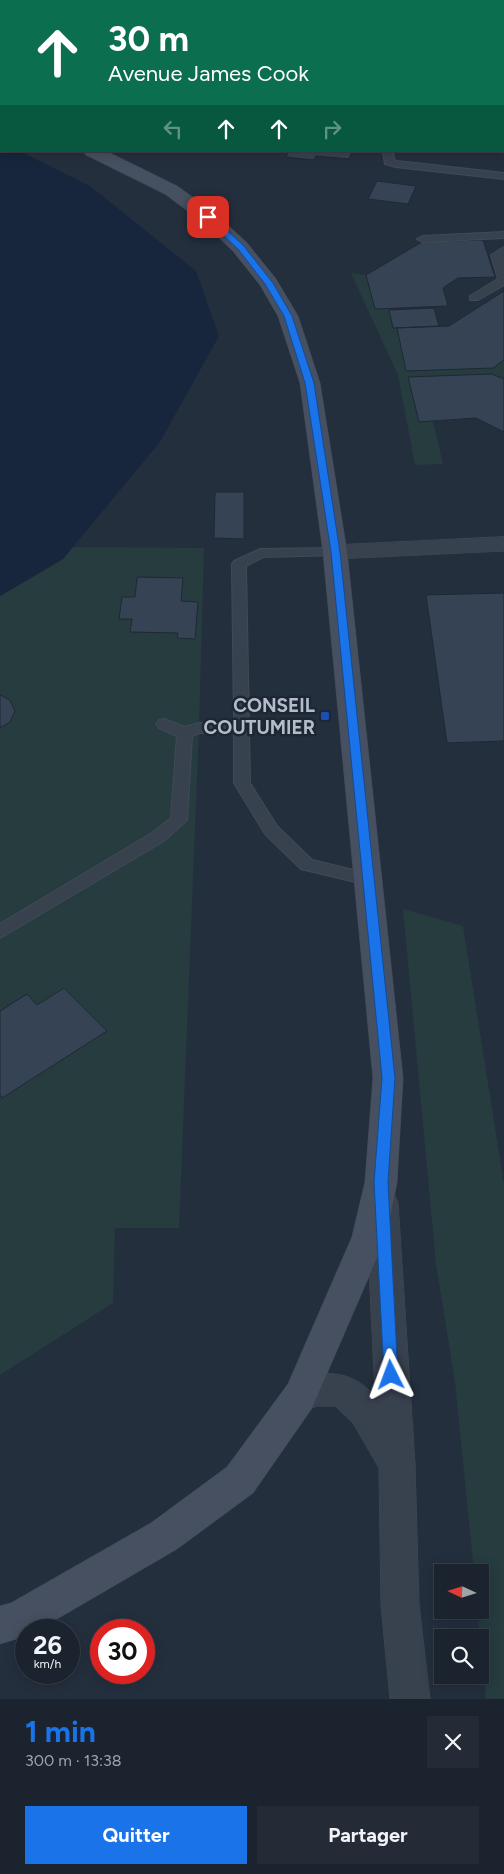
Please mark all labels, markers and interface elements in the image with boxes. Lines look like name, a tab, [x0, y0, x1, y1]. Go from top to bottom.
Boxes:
text: 30 m	[108, 18, 189, 60]
icon: ahead	[25, 20, 90, 85]
text: Avenue James Cook	[108, 60, 309, 87]
icon: left	[159, 115, 187, 143]
icon: ahead	[212, 115, 240, 143]
icon: ahead	[265, 115, 293, 143]
icon: right	[318, 115, 346, 143]
pin	[187, 196, 229, 238]
icon: arrive	[194, 203, 222, 231]
place label: CONSEIL COUTUMIER	[204, 694, 315, 739]
marker: CONSEIL COUTUMIER	[319, 710, 331, 722]
position arrow	[364, 1348, 416, 1400]
north arrow	[434, 1564, 489, 1619]
map controls	[434, 1564, 489, 1684]
speed limit sign: 30	[90, 1619, 155, 1684]
button: search	[434, 1629, 489, 1684]
text: 26	[33, 1630, 62, 1660]
text: km/h	[34, 1657, 61, 1671]
text: 1 min	[25, 1713, 96, 1750]
button: close	[427, 1716, 479, 1768]
text: 300 m · 13:38	[25, 1751, 122, 1770]
button: Quitter	[25, 1806, 247, 1864]
button: Partager	[257, 1806, 479, 1864]

